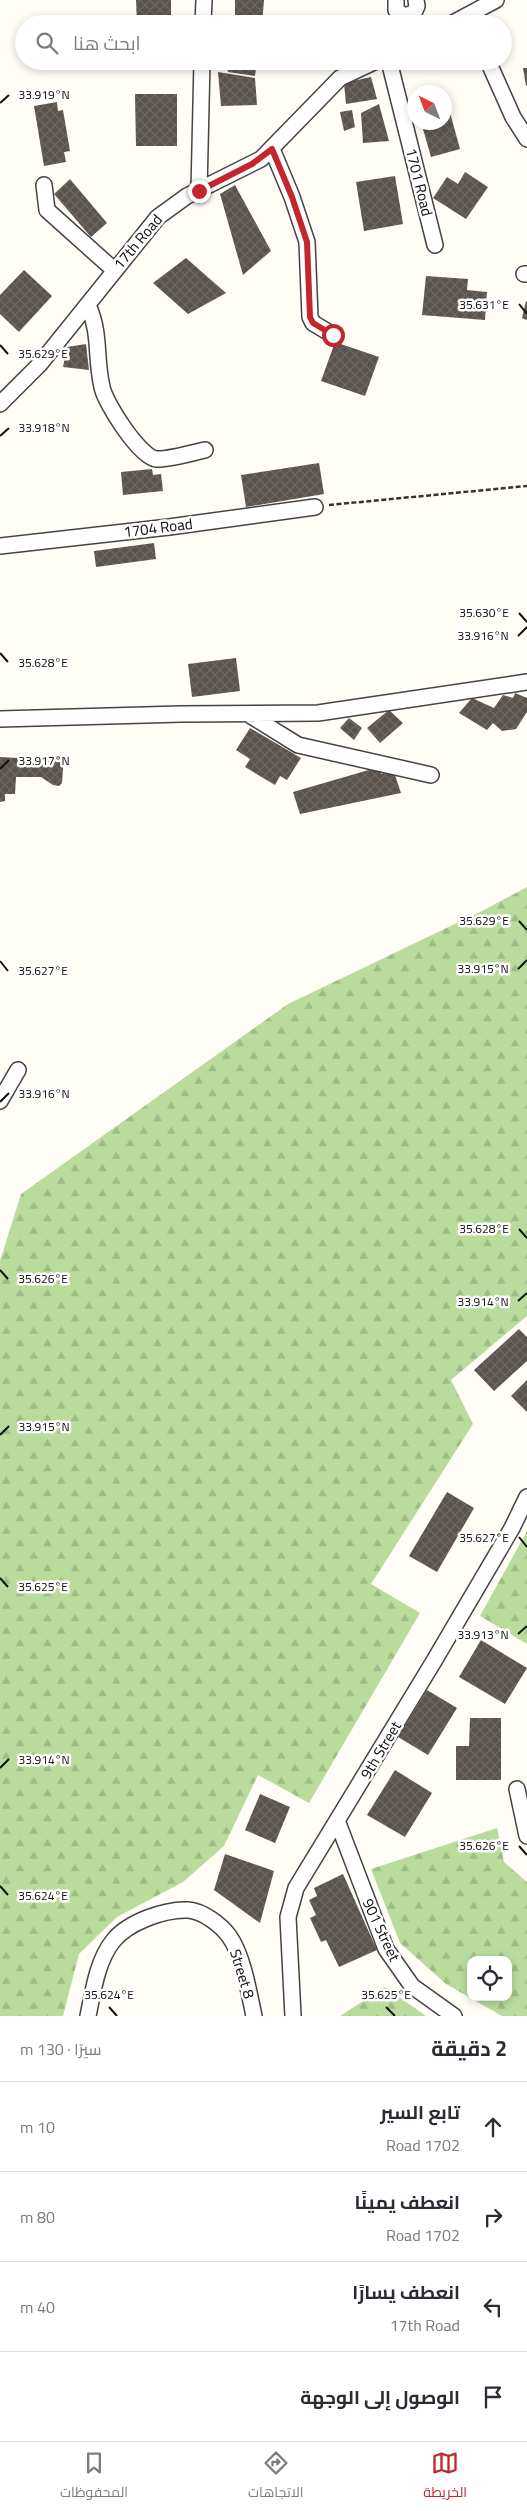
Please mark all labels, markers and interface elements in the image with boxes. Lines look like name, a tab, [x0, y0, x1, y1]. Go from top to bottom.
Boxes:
search box	[15, 15, 512, 70]
text: ابحث هنا	[73, 25, 141, 61]
icon: search	[33, 29, 61, 57]
text: 33.919°N	[18, 83, 70, 106]
north arrow	[407, 85, 452, 130]
street label: 1701 Road	[397, 145, 442, 219]
route end	[188, 180, 211, 203]
street label: 17th Road	[105, 207, 170, 276]
text: 35.631°E	[459, 293, 509, 316]
route start	[322, 324, 345, 347]
text: 35.629°E	[18, 342, 68, 365]
text: 33.918°N	[18, 416, 70, 439]
street label: 1704 Road	[122, 509, 194, 546]
text: 35.630°E	[459, 601, 509, 624]
text: 33.916°N	[457, 624, 509, 647]
text: 35.628°E	[18, 651, 68, 674]
text: 33.917°N	[18, 749, 70, 772]
text: 35.629°E	[459, 909, 509, 932]
text: 33.915°N	[457, 957, 509, 980]
text: 35.627°E	[18, 959, 68, 982]
text: 33.916°N	[18, 1082, 70, 1105]
text: 35.628°E	[459, 1217, 509, 1240]
text: 35.626°E	[18, 1267, 68, 1290]
text: 33.914°N	[457, 1290, 509, 1313]
text: 33.915°N	[18, 1415, 70, 1438]
text: 35.627°E	[459, 1526, 509, 1549]
text: 35.625°E	[18, 1575, 68, 1598]
text: 33.913°N	[457, 1623, 509, 1646]
street label: 9th Street	[352, 1714, 410, 1785]
text: 33.914°N	[18, 1748, 70, 1771]
text: 35.626°E	[459, 1834, 509, 1857]
text: 35.624°E	[18, 1884, 68, 1907]
street label: 901 Street	[354, 1893, 409, 1967]
street label: Street 8	[221, 1946, 264, 2002]
map controls	[467, 1956, 512, 2001]
button: locate	[467, 1956, 512, 2001]
text: 35.624°E	[84, 1983, 134, 2006]
text: 35.625°E	[361, 1983, 411, 2006]
text: 2 دقيقة	[431, 2029, 507, 2068]
text: سيرًا · 130 m	[20, 2034, 101, 2064]
text: تابع السير	[380, 2094, 460, 2130]
text: 10 m	[20, 2112, 55, 2142]
icon: ahead	[479, 2113, 507, 2141]
text: 1702 Road	[386, 2130, 460, 2160]
text: انعطف يمينًا	[355, 2184, 460, 2220]
text: 80 m	[20, 2202, 55, 2232]
icon: right	[479, 2203, 507, 2231]
text: 1702 Road	[386, 2220, 460, 2250]
text: انعطف يسارًا	[352, 2274, 460, 2310]
text: 40 m	[20, 2292, 55, 2322]
icon: left	[479, 2293, 507, 2321]
text: 17th Road	[390, 2310, 460, 2340]
text: الوصول إلى الوجهة	[300, 2379, 460, 2415]
icon: arrive	[479, 2383, 507, 2411]
tab: المحفوظات	[60, 2449, 128, 2505]
tab: الاتجاهات	[248, 2449, 303, 2505]
tab: الخريطة	[423, 2449, 467, 2505]

